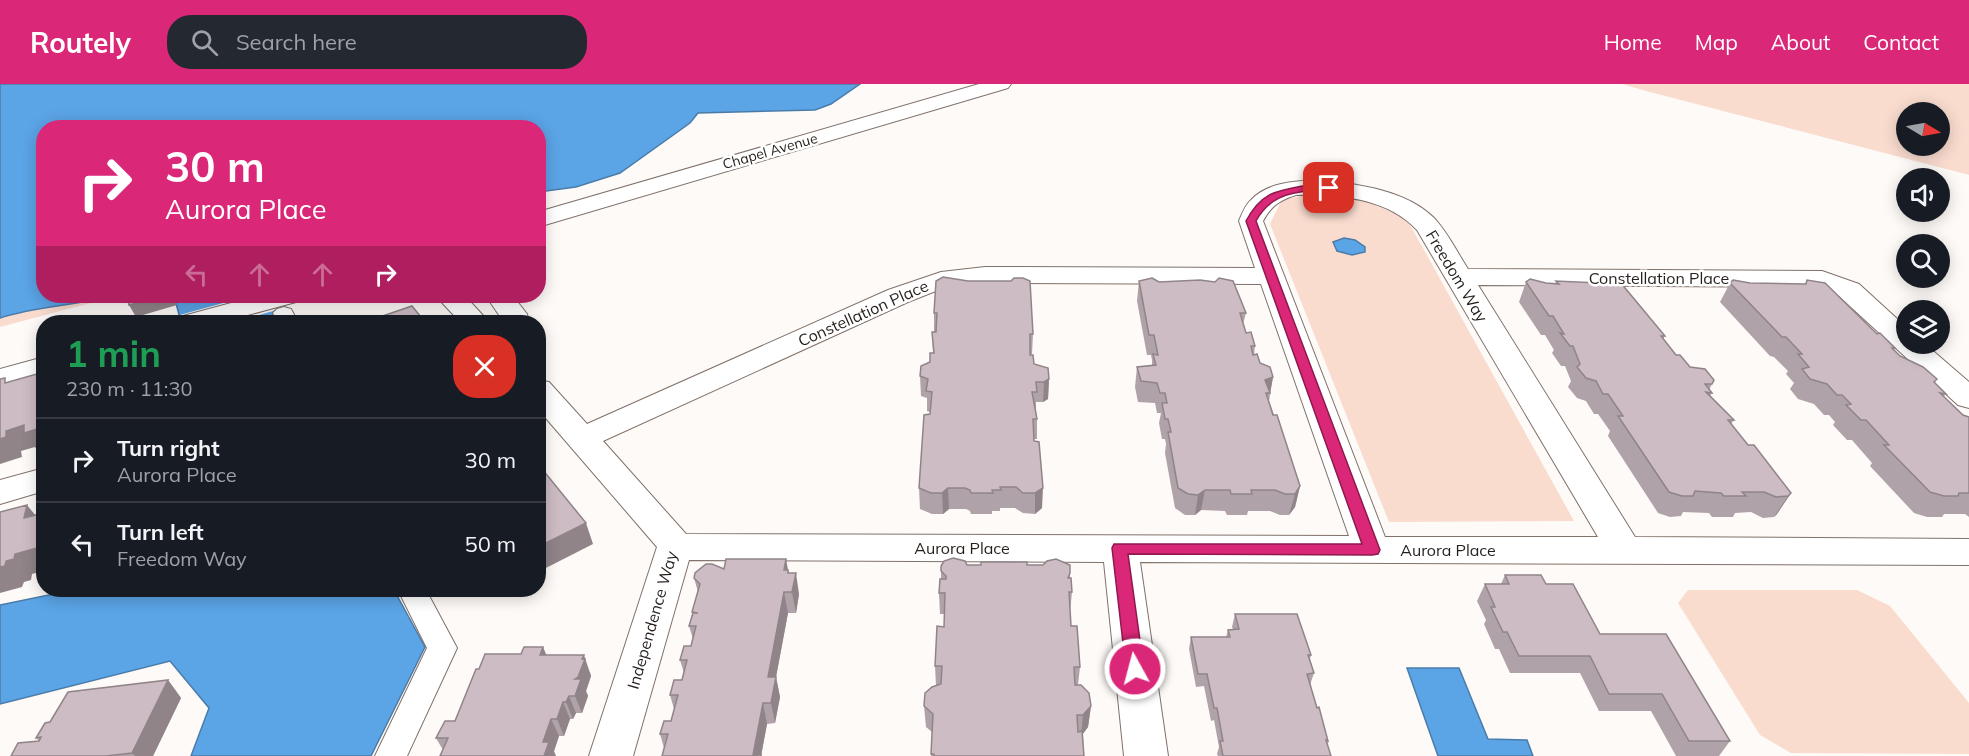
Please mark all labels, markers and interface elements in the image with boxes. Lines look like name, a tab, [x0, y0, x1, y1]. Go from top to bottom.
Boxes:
search box	[167, 15, 587, 69]
text: Routely	[30, 25, 131, 60]
icon: search	[188, 26, 221, 59]
text: Search here	[236, 28, 357, 56]
text: Home	[1604, 29, 1662, 55]
text: Map	[1695, 29, 1738, 55]
text: About	[1771, 29, 1830, 55]
text: Contact	[1863, 29, 1939, 55]
north arrow	[1896, 102, 1950, 156]
map controls	[1896, 102, 1950, 354]
street label: Chapel Avenue	[720, 129, 820, 173]
text: 30 m	[165, 140, 265, 193]
icon: right	[66, 144, 144, 222]
pin	[1303, 162, 1354, 213]
button: sound	[1896, 168, 1950, 222]
icon: arrive	[1312, 171, 1345, 204]
text: Aurora Place	[165, 192, 326, 226]
street label: Freedom Way	[1422, 226, 1493, 326]
button: search	[1896, 234, 1950, 288]
icon: left	[180, 258, 213, 291]
icon: ahead	[243, 258, 276, 291]
icon: ahead	[306, 258, 339, 291]
icon: right	[369, 258, 402, 291]
street label: Constellation Place	[1589, 268, 1729, 288]
street label: Constellation Place	[795, 275, 931, 351]
button: layers	[1896, 300, 1950, 354]
text: 1 min	[66, 331, 161, 376]
button: close	[453, 335, 516, 398]
text: 230 m · 11:30	[66, 376, 192, 401]
text: Turn right	[117, 434, 220, 462]
icon: right	[66, 444, 99, 477]
text: 30 m	[465, 446, 516, 474]
text: Aurora Place	[117, 462, 237, 487]
text: Turn left	[117, 518, 204, 546]
icon: left	[66, 528, 99, 561]
text: 50 m	[465, 530, 516, 558]
street label: Aurora Place	[914, 538, 1010, 558]
street label: Aurora Place	[1400, 540, 1496, 560]
text: Freedom Way	[117, 546, 247, 571]
street label: Independence Way	[623, 548, 681, 691]
position arrow	[1103, 637, 1167, 701]

